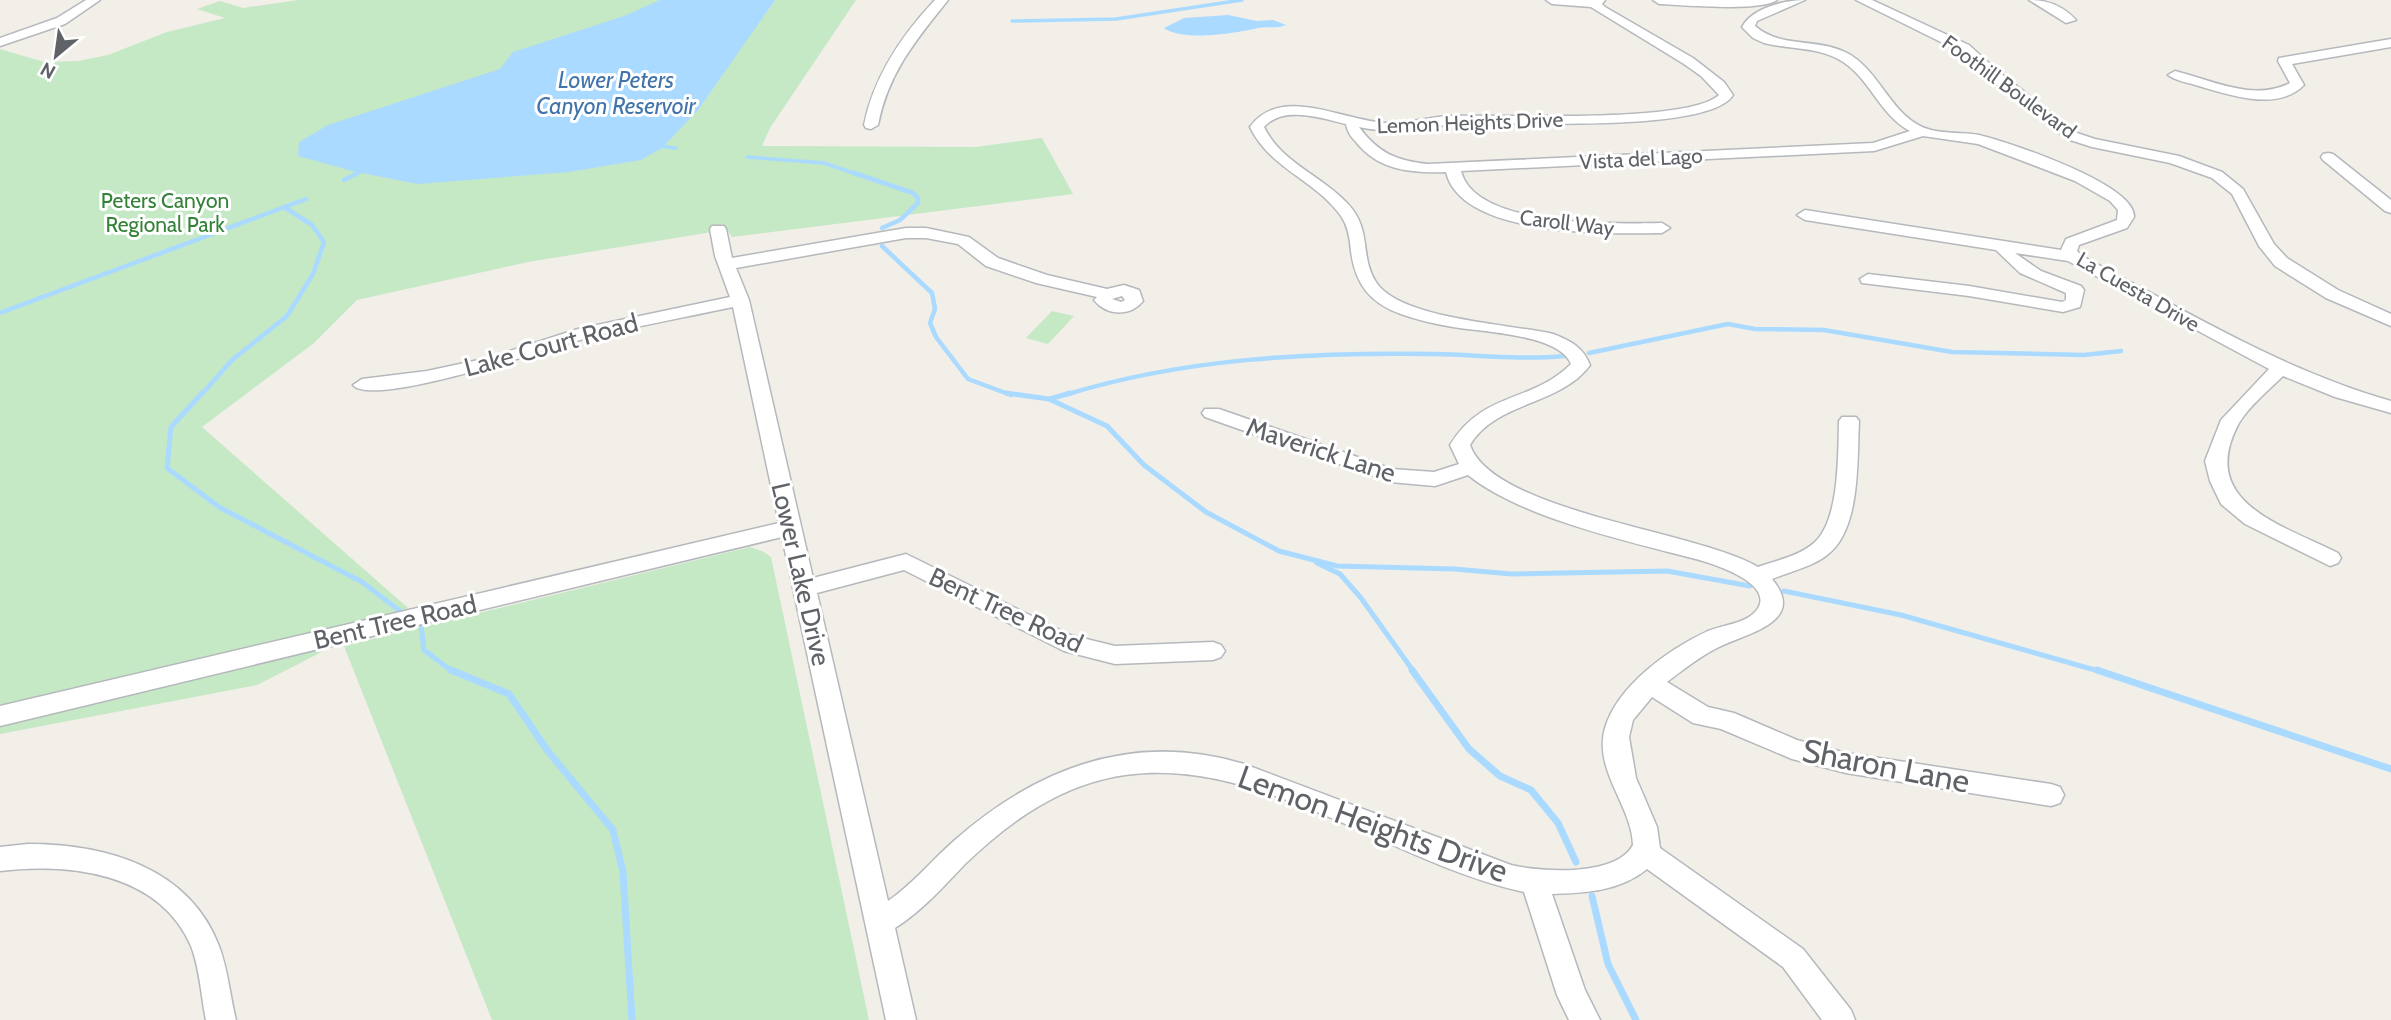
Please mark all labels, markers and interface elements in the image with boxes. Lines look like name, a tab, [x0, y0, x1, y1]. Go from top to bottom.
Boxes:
north arrow	[21, 21, 91, 91]
street label: Foothill Boulevard	[1937, 30, 2081, 144]
text: N	[37, 57, 59, 84]
water label: Lower Peters Canyon Reservoir	[536, 66, 697, 120]
street label: Lemon Heights Drive	[1376, 107, 1564, 138]
street label: Vista del Lago	[1579, 143, 1703, 174]
park label: Peters Canyon Regional Park	[101, 188, 229, 237]
street label: Caroll Way	[1518, 204, 1616, 241]
street label: La Cuesta Drive	[2073, 246, 2204, 337]
street label: Lake Court Road	[461, 306, 641, 384]
street label: Maverick Lane	[1242, 411, 1400, 489]
street label: Lower Lake Drive	[764, 479, 838, 669]
street label: Bent Tree Road	[924, 560, 1088, 660]
street label: Bent Tree Road	[310, 588, 480, 656]
street label: Sharon Lane	[1799, 730, 1973, 801]
street label: Lemon Heights Drive	[1233, 757, 1513, 890]

